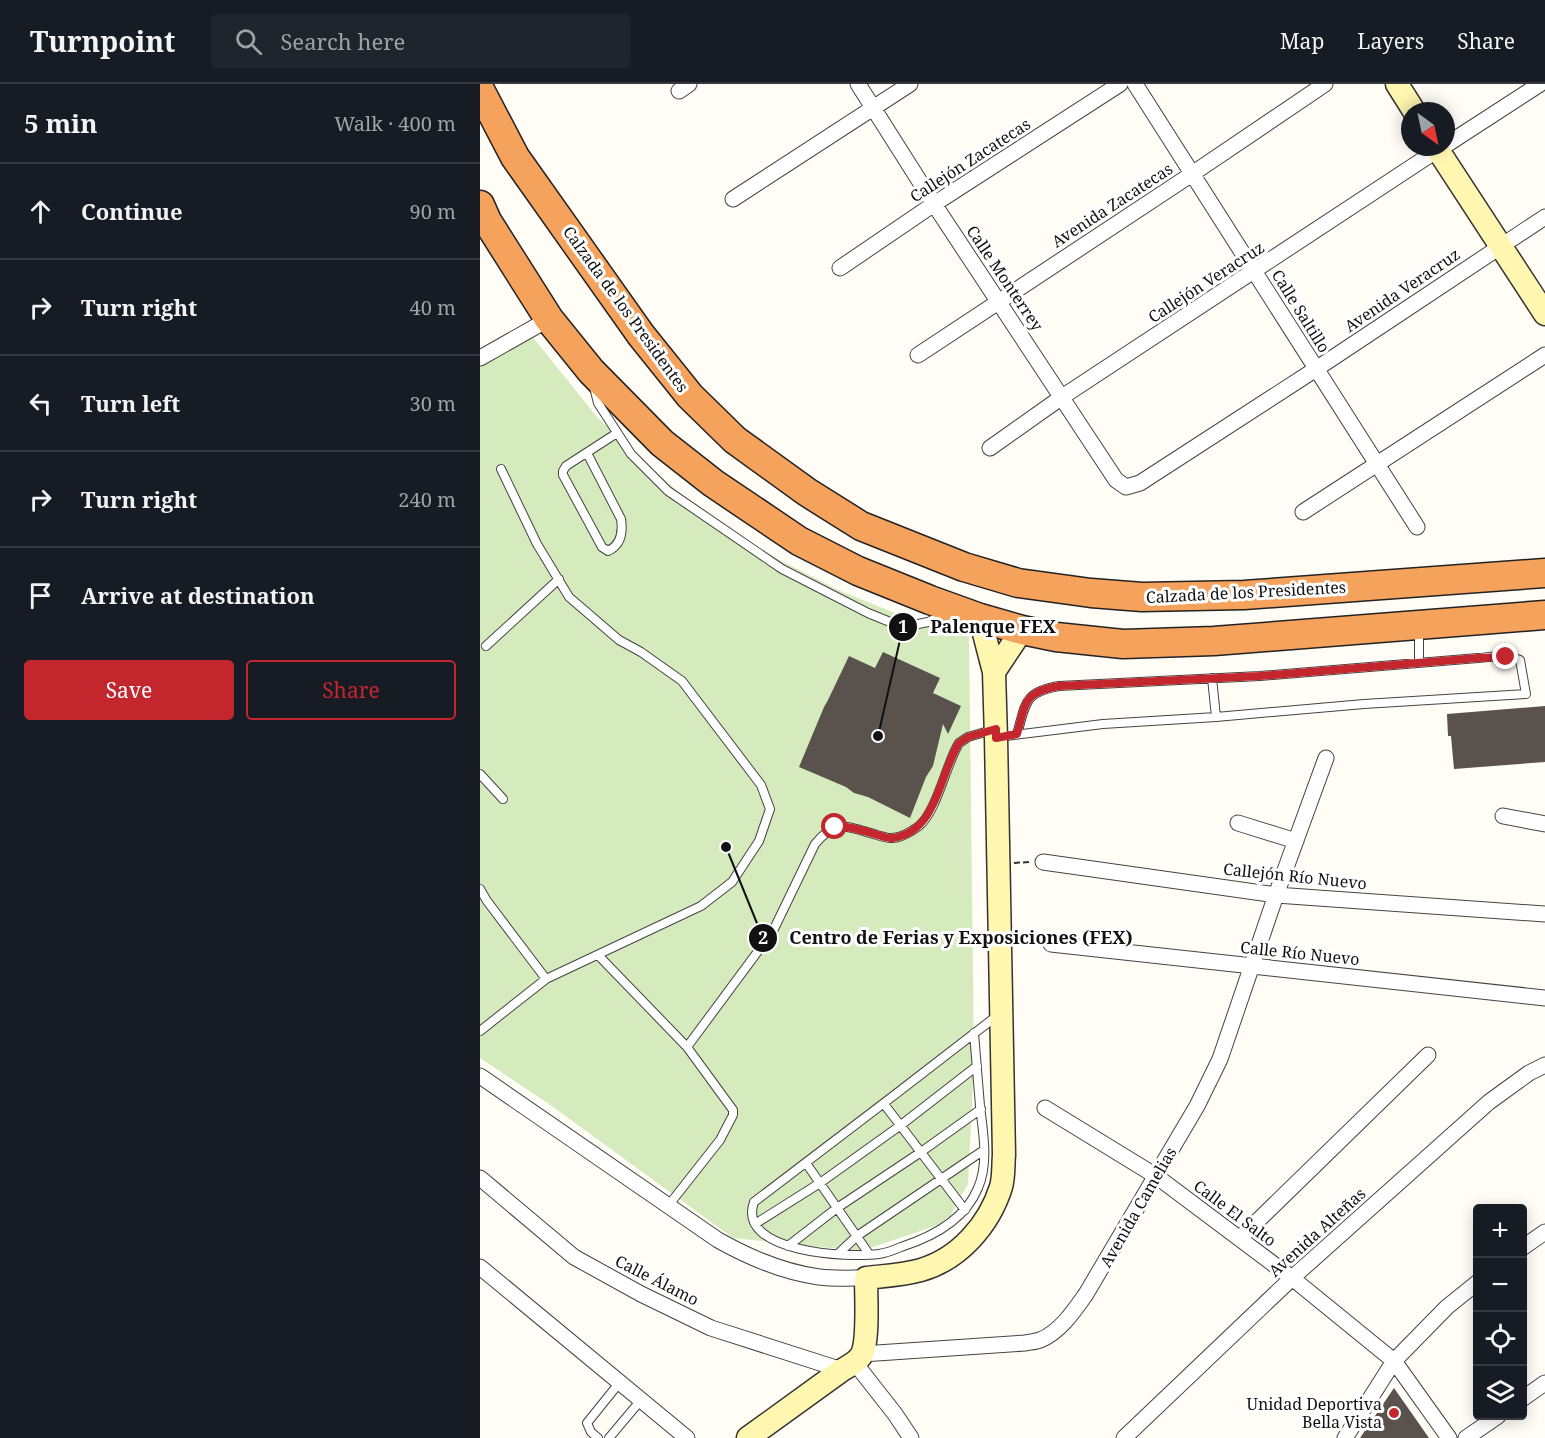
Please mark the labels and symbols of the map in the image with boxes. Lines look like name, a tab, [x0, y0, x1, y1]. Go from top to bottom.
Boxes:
north arrow	[1401, 102, 1455, 156]
street label: Callejón Zacatecas	[906, 113, 1034, 207]
street label: Avenida Zacatecas	[1047, 158, 1177, 252]
street label: Calle Monterrey	[962, 221, 1049, 336]
street label: Calzada de los Presidentes	[558, 222, 694, 396]
street label: Callejón Veracruz	[1144, 236, 1268, 328]
street label: Avenida Veracruz	[1340, 243, 1464, 337]
street label: Calle Saltillo	[1267, 265, 1335, 357]
street label: Calzada de los Presidentes	[1145, 576, 1347, 608]
callout: Palenque FEX	[888, 609, 1068, 645]
text: 1	[898, 614, 908, 638]
text: Palenque FEX	[930, 614, 1056, 638]
route end	[1492, 643, 1518, 669]
route start	[821, 813, 847, 839]
street label: Callejón Río Nuevo	[1222, 858, 1368, 894]
callout: Centro de Ferias y Exposiciones (FEX)	[748, 920, 1145, 956]
text: 2	[758, 925, 768, 949]
text: Centro de Ferias y Exposiciones (FEX)	[789, 925, 1133, 949]
street label: Calle Río Nuevo	[1239, 936, 1361, 970]
street label: Avenida Camelias	[1095, 1143, 1181, 1271]
street label: Calle El Salto	[1189, 1175, 1281, 1251]
street label: Avenida Alteñas	[1264, 1182, 1370, 1282]
street label: Calle Álamo	[611, 1250, 703, 1310]
place label: Unidad Deportiva Bella Vista	[1246, 1393, 1382, 1433]
marker: Unidad Deportiva Bella Vista	[1387, 1406, 1401, 1420]

